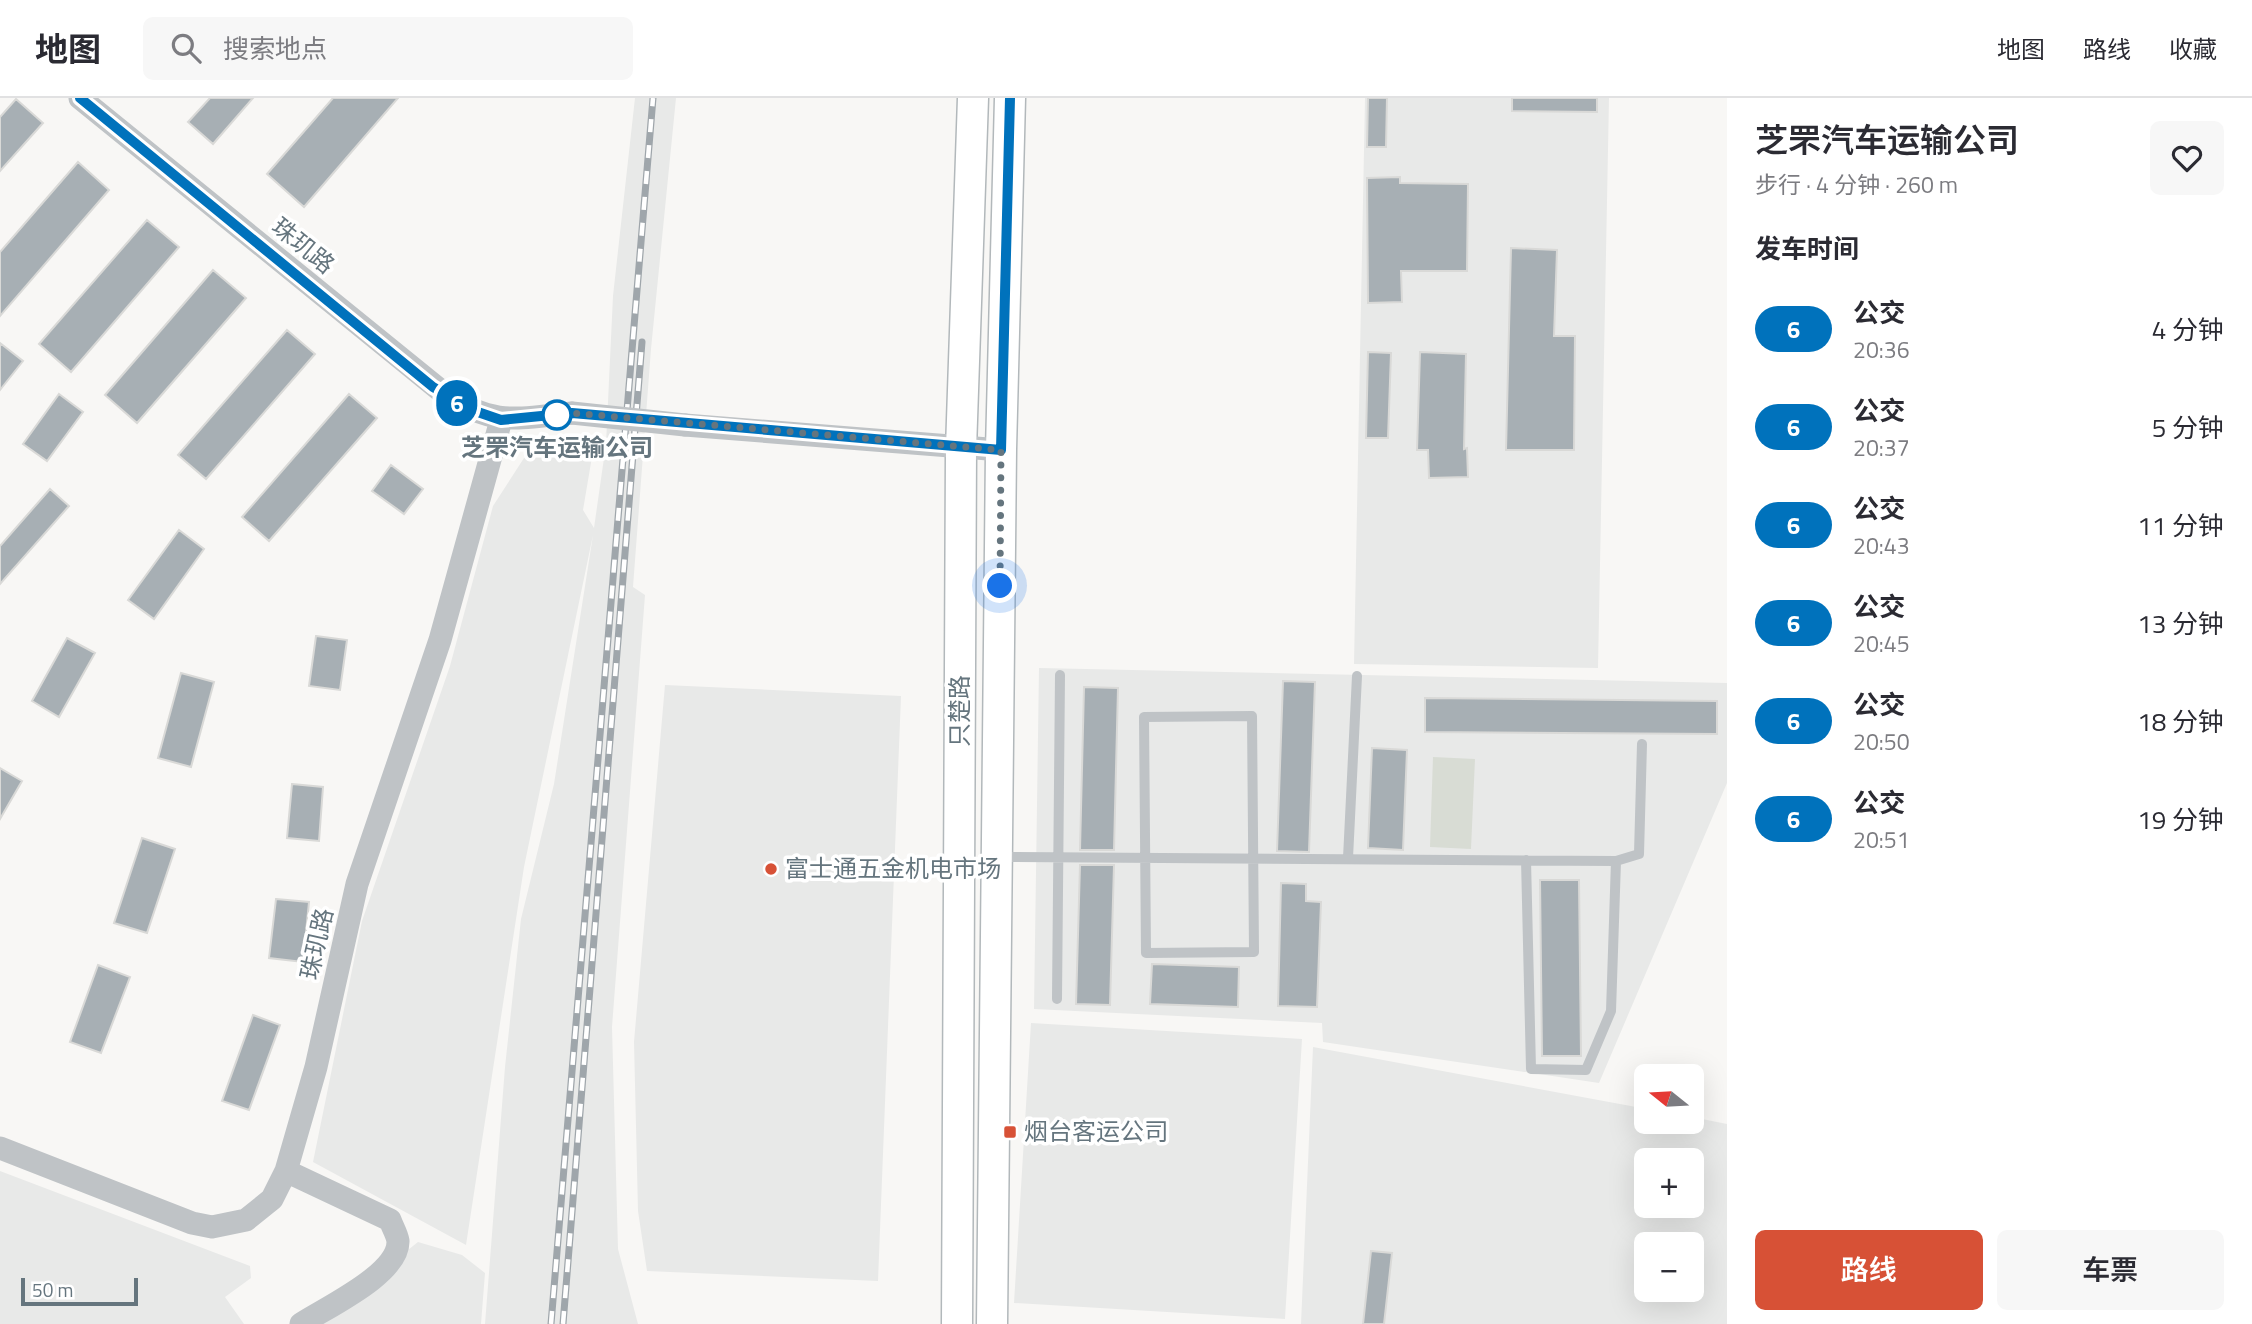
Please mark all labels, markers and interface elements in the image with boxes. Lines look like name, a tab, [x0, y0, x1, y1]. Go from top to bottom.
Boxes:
search box	[143, 17, 633, 80]
text: 地图	[35, 24, 101, 74]
icon: search	[167, 29, 205, 67]
text: 搜索地点	[223, 29, 327, 68]
text: 地图	[1997, 31, 2045, 67]
text: 路线	[2083, 31, 2131, 67]
text: 收藏	[2169, 31, 2217, 67]
text: 芝罘汽车运输公司	[1755, 115, 2019, 165]
button: heart	[2150, 121, 2224, 195]
text: 步行 · 4 分钟 · 260 m	[1755, 167, 1958, 202]
street label: 珠玑路	[264, 209, 343, 282]
text: 发车时间	[1755, 229, 1859, 268]
text: 公交	[1853, 293, 1905, 332]
text: 4 分钟	[2152, 310, 2224, 349]
text: 6	[1787, 311, 1800, 347]
text: 20:36	[1853, 332, 1910, 367]
line badge: 6	[434, 380, 480, 426]
text: 6	[450, 385, 464, 421]
text: 公交	[1853, 391, 1905, 430]
marker: 芝罘汽车运输公司	[542, 400, 572, 430]
text: 5 分钟	[2152, 408, 2224, 447]
text: 6	[1787, 409, 1800, 445]
place label: 芝罘汽车运输公司	[461, 429, 653, 465]
text: 20:37	[1853, 430, 1910, 465]
text: 公交	[1853, 489, 1905, 528]
text: 11 分钟	[2137, 506, 2224, 545]
text: 6	[1787, 507, 1800, 543]
text: 20:43	[1853, 528, 1910, 563]
your location	[982, 568, 1017, 603]
text: 公交	[1853, 587, 1905, 626]
text: 13 分钟	[2137, 604, 2224, 643]
text: 6	[1787, 605, 1800, 641]
text: 20:45	[1853, 626, 1910, 661]
street label: 只楚路	[941, 675, 977, 747]
text: 公交	[1853, 685, 1905, 724]
text: 18 分钟	[2137, 702, 2224, 741]
text: 6	[1787, 703, 1800, 739]
text: 20:50	[1853, 724, 1910, 759]
text: 公交	[1853, 783, 1905, 822]
text: 19 分钟	[2137, 800, 2224, 839]
text: 6	[1787, 801, 1800, 837]
text: 20:51	[1853, 822, 1910, 857]
place label: 富士通五金机电市场	[785, 850, 1001, 886]
marker: 富士通五金机电市场	[763, 861, 779, 877]
street label: 珠玑路	[290, 905, 342, 983]
north arrow	[1634, 1064, 1704, 1134]
map controls	[1634, 1064, 1704, 1302]
place label: 烟台客运公司	[1024, 1113, 1168, 1149]
marker: 烟台客运公司	[1002, 1124, 1018, 1140]
button: +	[1634, 1148, 1704, 1218]
button: 路线	[1755, 1230, 1983, 1310]
button: 车票	[1997, 1230, 2224, 1310]
button: −	[1634, 1232, 1704, 1302]
scale bar	[21, 1275, 138, 1307]
text: 50 m	[32, 1275, 73, 1304]

